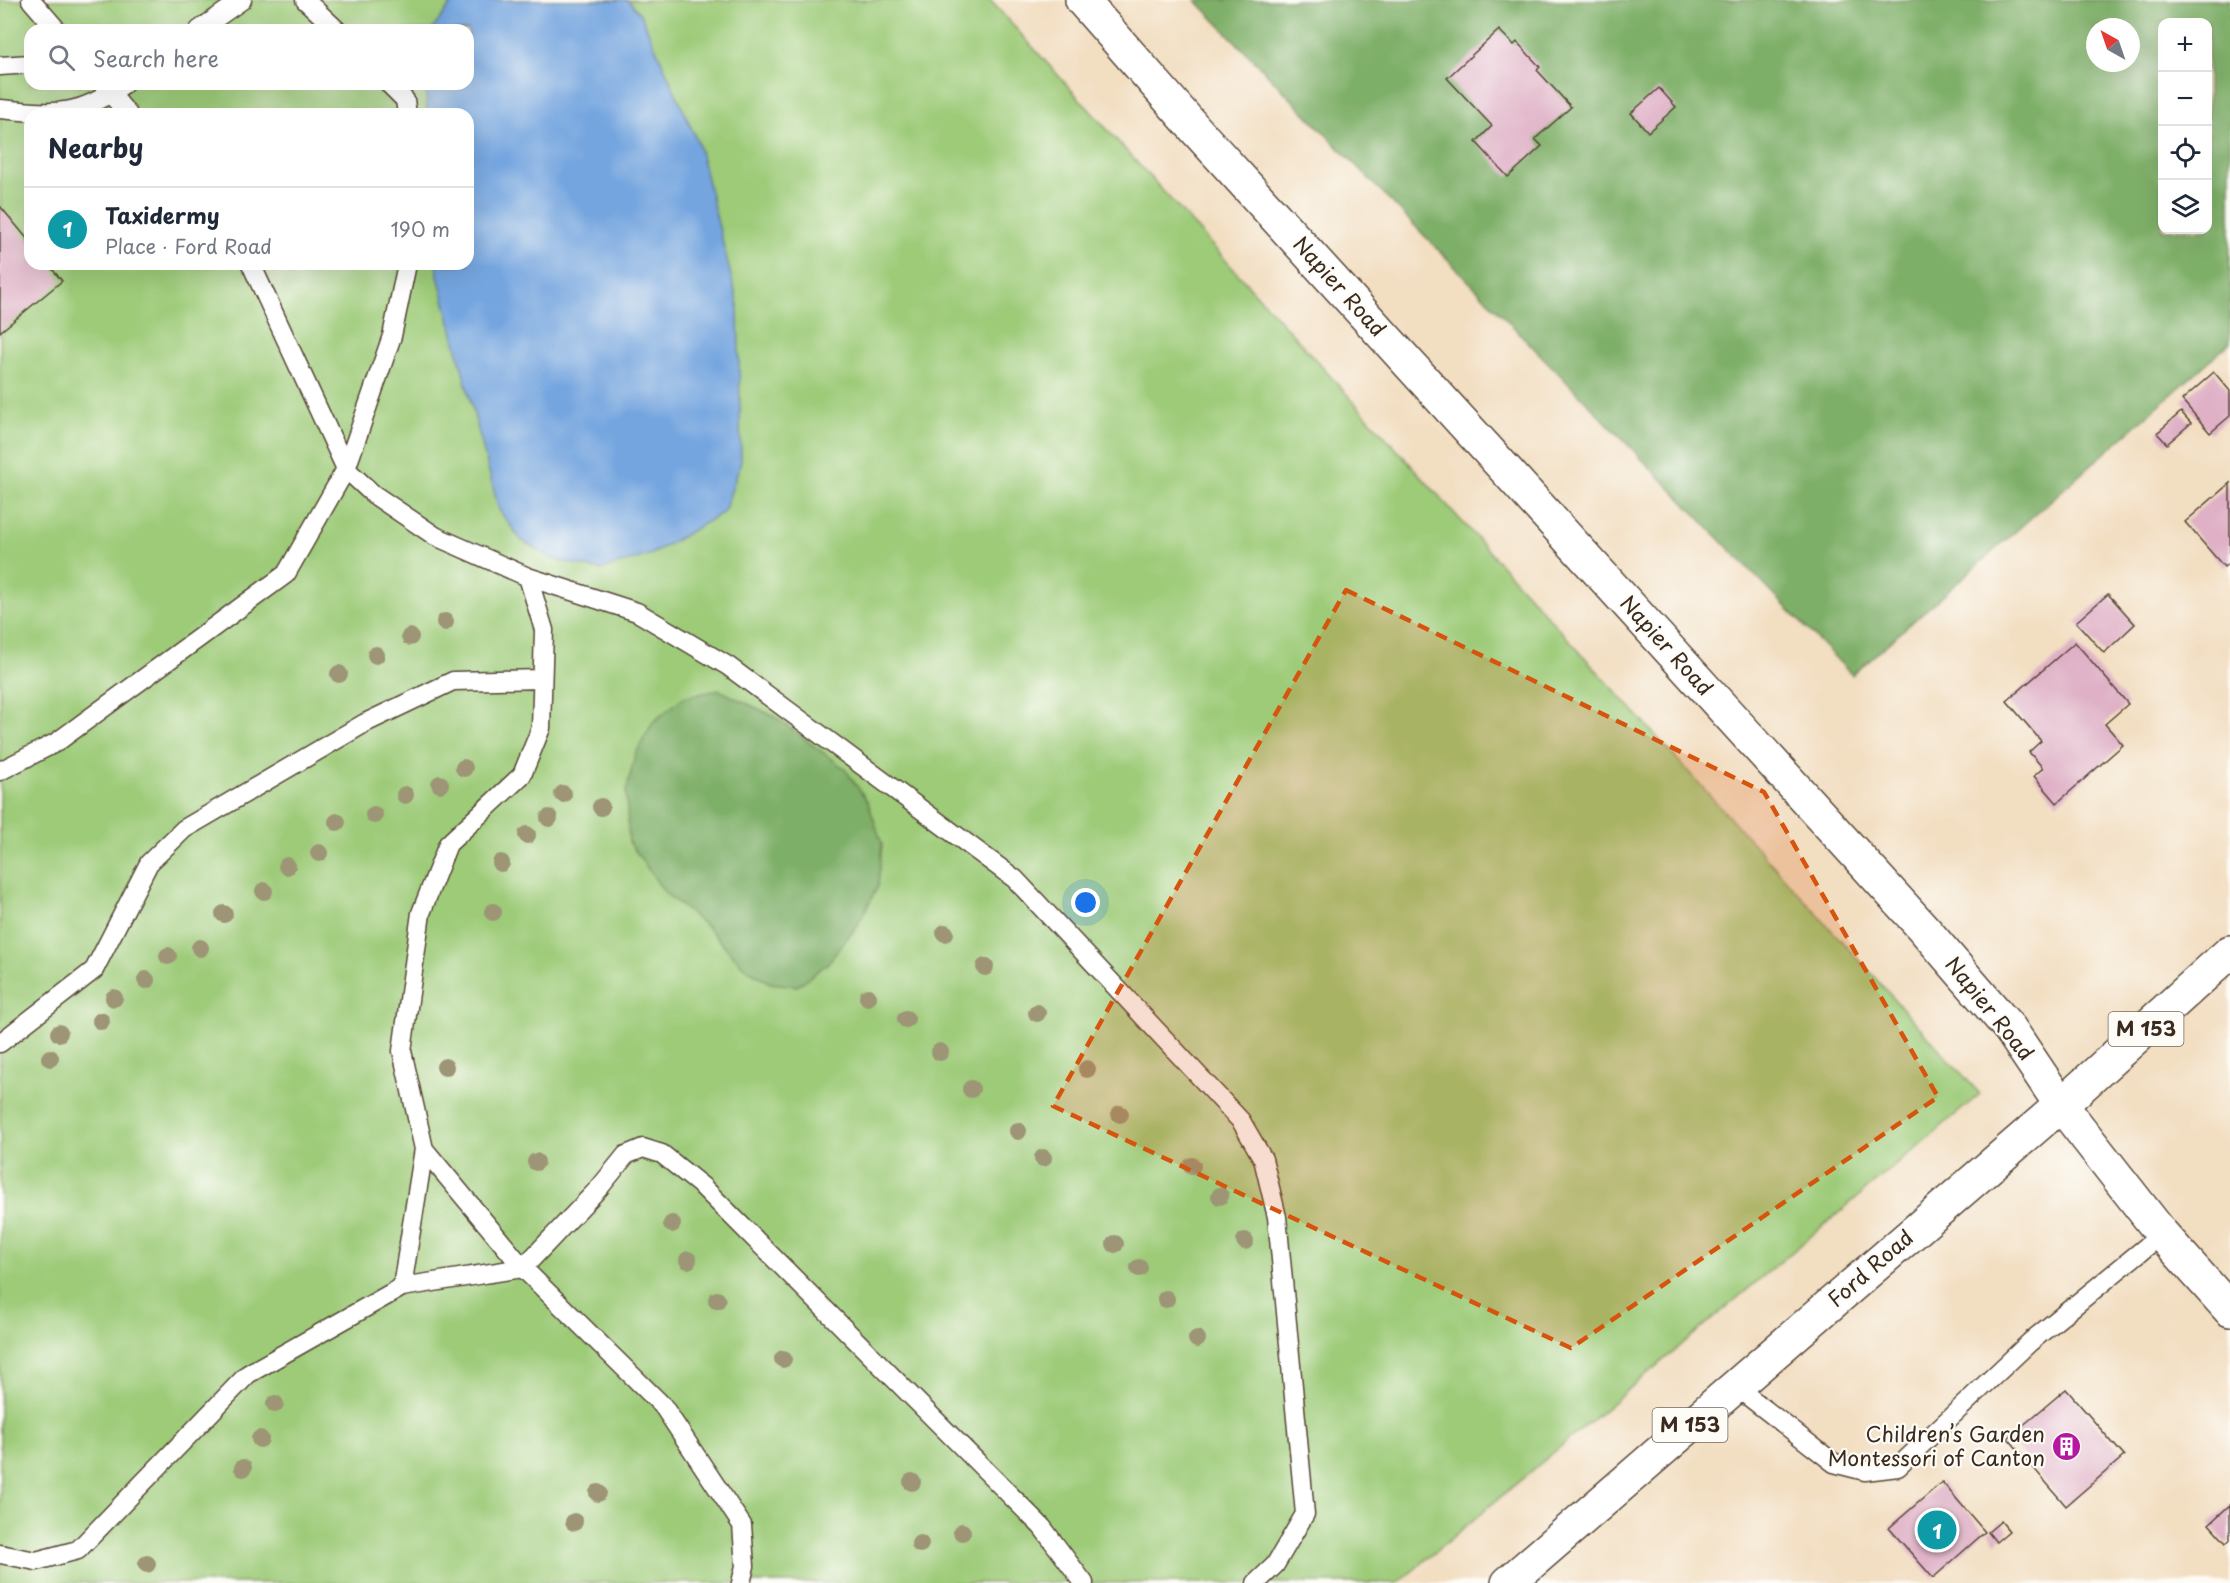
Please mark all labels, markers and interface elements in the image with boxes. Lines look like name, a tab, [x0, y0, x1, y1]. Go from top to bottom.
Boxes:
north arrow	[2086, 18, 2140, 72]
map controls	[2158, 18, 2212, 234]
button: +	[2158, 18, 2212, 72]
search box	[24, 24, 474, 90]
icon: search	[45, 41, 78, 74]
text: Search here	[93, 41, 219, 74]
button: −	[2158, 72, 2212, 126]
button: locate	[2158, 126, 2212, 180]
text: Nearby	[48, 128, 143, 167]
button: layers	[2158, 180, 2212, 234]
text: Taxidermy	[105, 198, 220, 231]
text: 1	[63, 214, 72, 244]
text: 190 m	[391, 214, 450, 244]
street label: Napier Road	[1287, 228, 1394, 343]
text: Place · Ford Road	[105, 231, 272, 261]
street label: Napier Road	[1614, 587, 1721, 702]
your location	[1071, 888, 1100, 917]
street label: Napier Road	[1939, 949, 2043, 1067]
road number: M 153	[2108, 1012, 2184, 1046]
street label: Ford Road	[1820, 1221, 1920, 1314]
road number: M 153	[1652, 1408, 1728, 1442]
place label: Children’s Garden Montessori of Canton	[1828, 1417, 2045, 1473]
building icon: Children’s Garden Montessori of Canton	[2050, 1431, 2082, 1463]
pin: 1	[1918, 1508, 1956, 1552]

